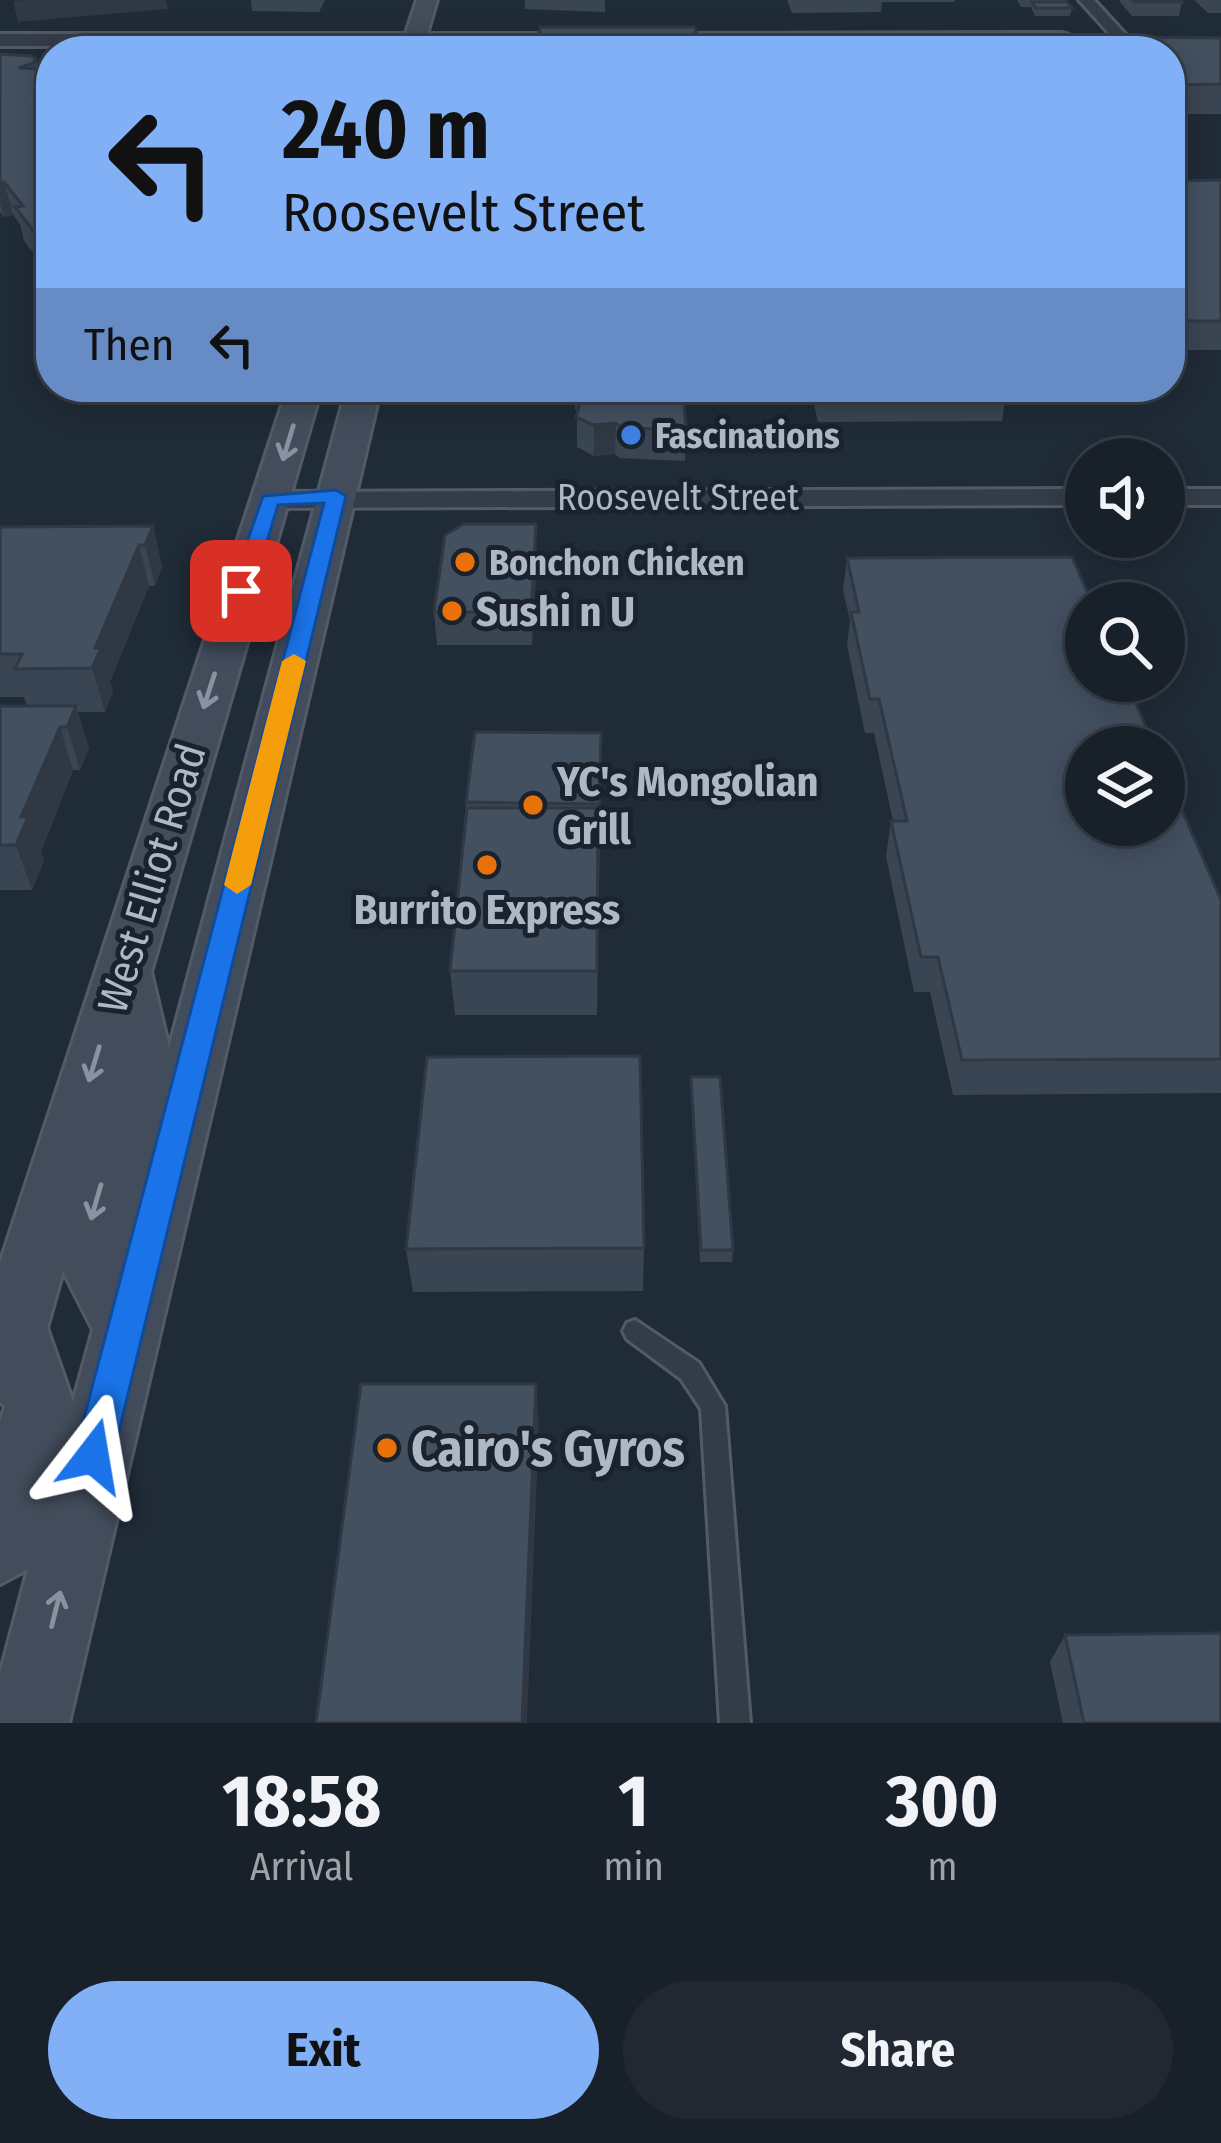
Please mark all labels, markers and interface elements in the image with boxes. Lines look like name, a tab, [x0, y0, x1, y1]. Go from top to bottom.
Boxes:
text: 240 m	[282, 79, 490, 180]
icon: left	[84, 84, 240, 240]
text: Roosevelt Street	[282, 181, 645, 245]
icon: left	[199, 312, 265, 378]
text: Then	[84, 318, 175, 372]
place label: Fascinations	[655, 414, 840, 458]
marker: Fascinations	[618, 422, 644, 448]
one-way arrow	[275, 423, 297, 461]
map controls	[1065, 438, 1185, 846]
button: sound	[1065, 438, 1185, 558]
street label: Roosevelt Street	[557, 476, 799, 520]
pin	[190, 540, 292, 642]
place label: Bonchon Chicken	[489, 541, 745, 585]
marker: Bonchon Chicken	[452, 549, 478, 575]
icon: arrive	[208, 558, 274, 624]
button: search	[1065, 582, 1185, 702]
place label: Sushi n U	[476, 587, 635, 637]
marker: Sushi n U	[439, 598, 465, 624]
one-way arrow	[196, 671, 218, 709]
button: layers	[1065, 726, 1185, 846]
street label: West Elliot Road	[87, 738, 217, 1019]
place label: YC's Mongolian Grill	[556, 757, 819, 855]
marker: YC's Mongolian Grill	[520, 792, 546, 818]
marker: Burrito Express	[474, 852, 500, 878]
place label: Burrito Express	[354, 885, 620, 935]
one-way arrow	[82, 1044, 104, 1082]
one-way arrow	[84, 1183, 106, 1221]
position arrow	[30, 1393, 156, 1519]
place label: Cairo's Gyros	[411, 1418, 685, 1480]
marker: Cairo's Gyros	[374, 1435, 400, 1461]
one-way arrow	[46, 1591, 68, 1629]
text: 18:58	[222, 1759, 381, 1845]
text: 1	[618, 1759, 649, 1845]
text: 300	[886, 1759, 999, 1845]
text: Arrival	[250, 1844, 353, 1890]
text: min	[603, 1844, 664, 1890]
text: m	[927, 1844, 957, 1890]
button: Exit	[48, 1981, 599, 2119]
button: Share	[623, 1981, 1173, 2119]

